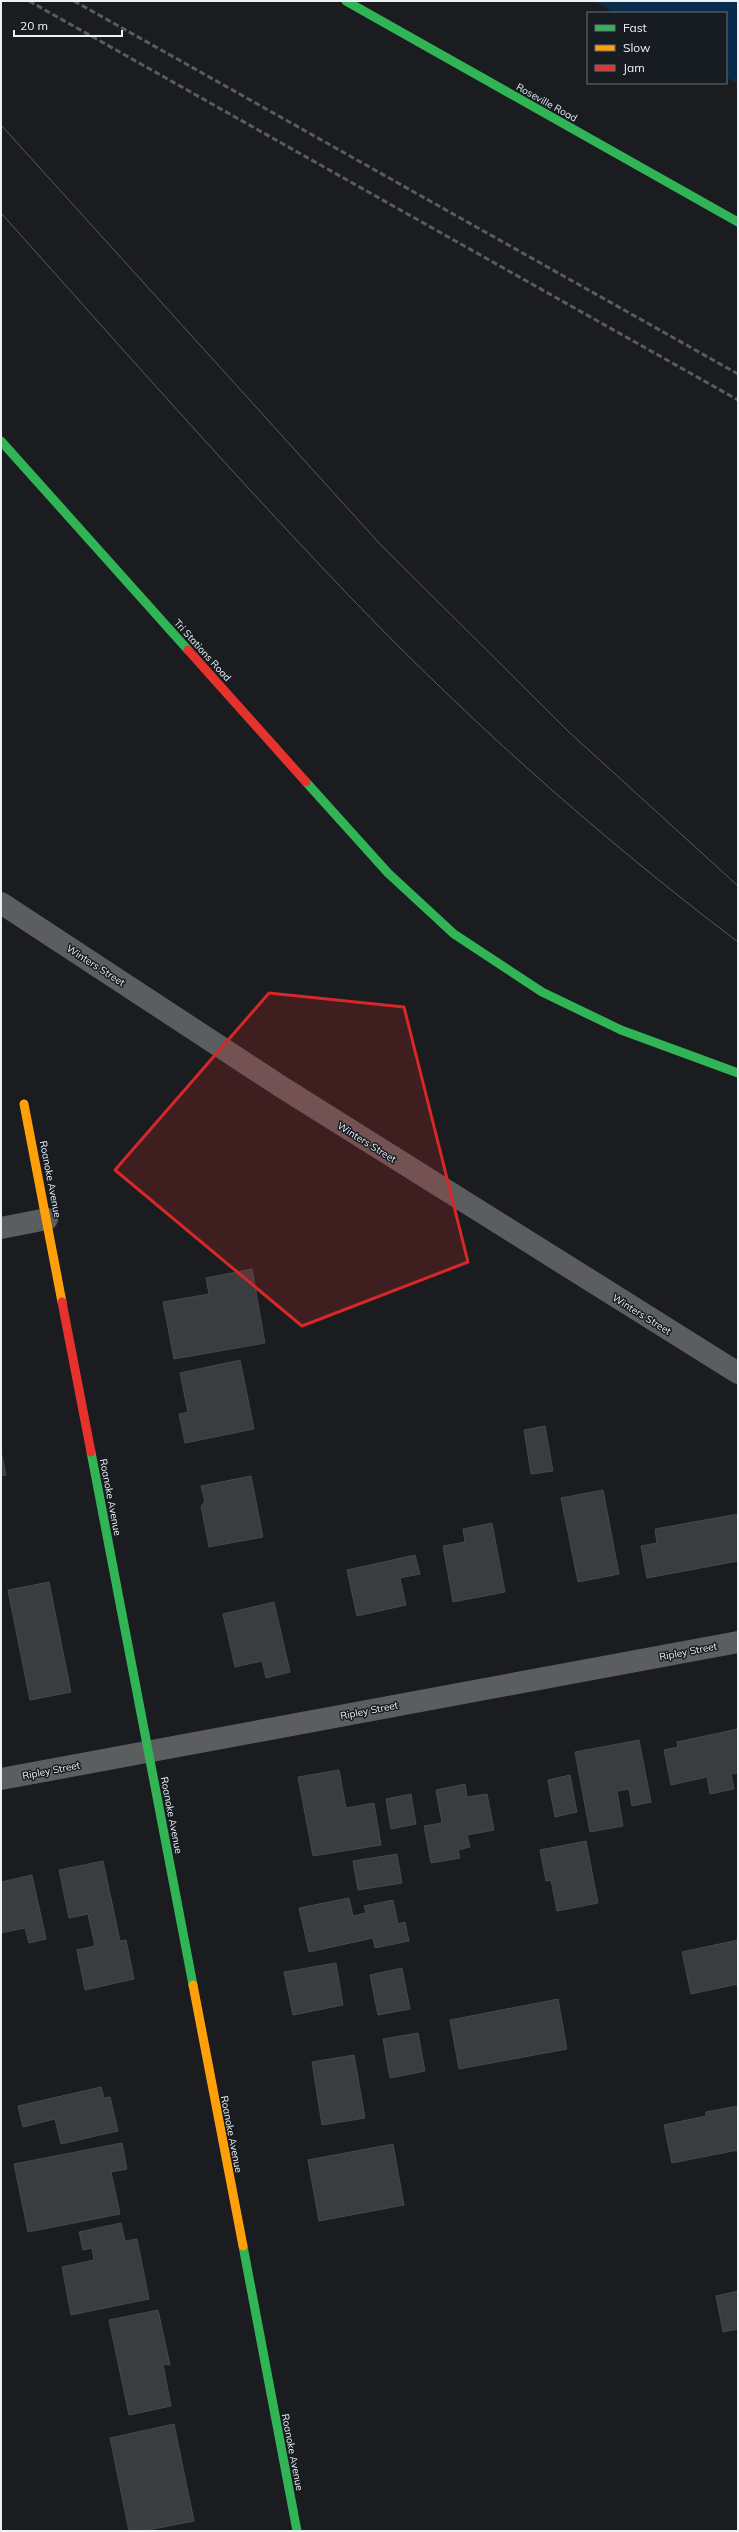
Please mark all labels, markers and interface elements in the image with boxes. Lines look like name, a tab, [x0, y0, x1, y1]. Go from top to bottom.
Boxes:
scale bar	[14, 12, 122, 38]
legend	[587, 12, 727, 84]
text: 20 m	[20, 18, 48, 33]
text: Fast	[623, 20, 647, 35]
text: Slow	[623, 40, 651, 55]
text: Jam	[623, 60, 645, 75]
street label: Roseville Road	[514, 80, 580, 125]
street label: Tri Stations Road	[171, 617, 234, 684]
street label: Winters Street	[64, 942, 128, 989]
street label: Winters Street	[335, 1119, 399, 1166]
street label: Roanoke Avenue	[37, 1140, 64, 1219]
street label: Winters Street	[610, 1291, 674, 1338]
street label: Roanoke Avenue	[97, 1458, 124, 1537]
street label: Ripley Street	[658, 1639, 719, 1663]
street label: Ripley Street	[339, 1698, 400, 1722]
street label: Ripley Street	[21, 1758, 82, 1782]
street label: Roanoke Avenue	[158, 1776, 185, 1855]
street label: Roanoke Avenue	[218, 2095, 245, 2174]
street label: Roanoke Avenue	[279, 2413, 306, 2492]

